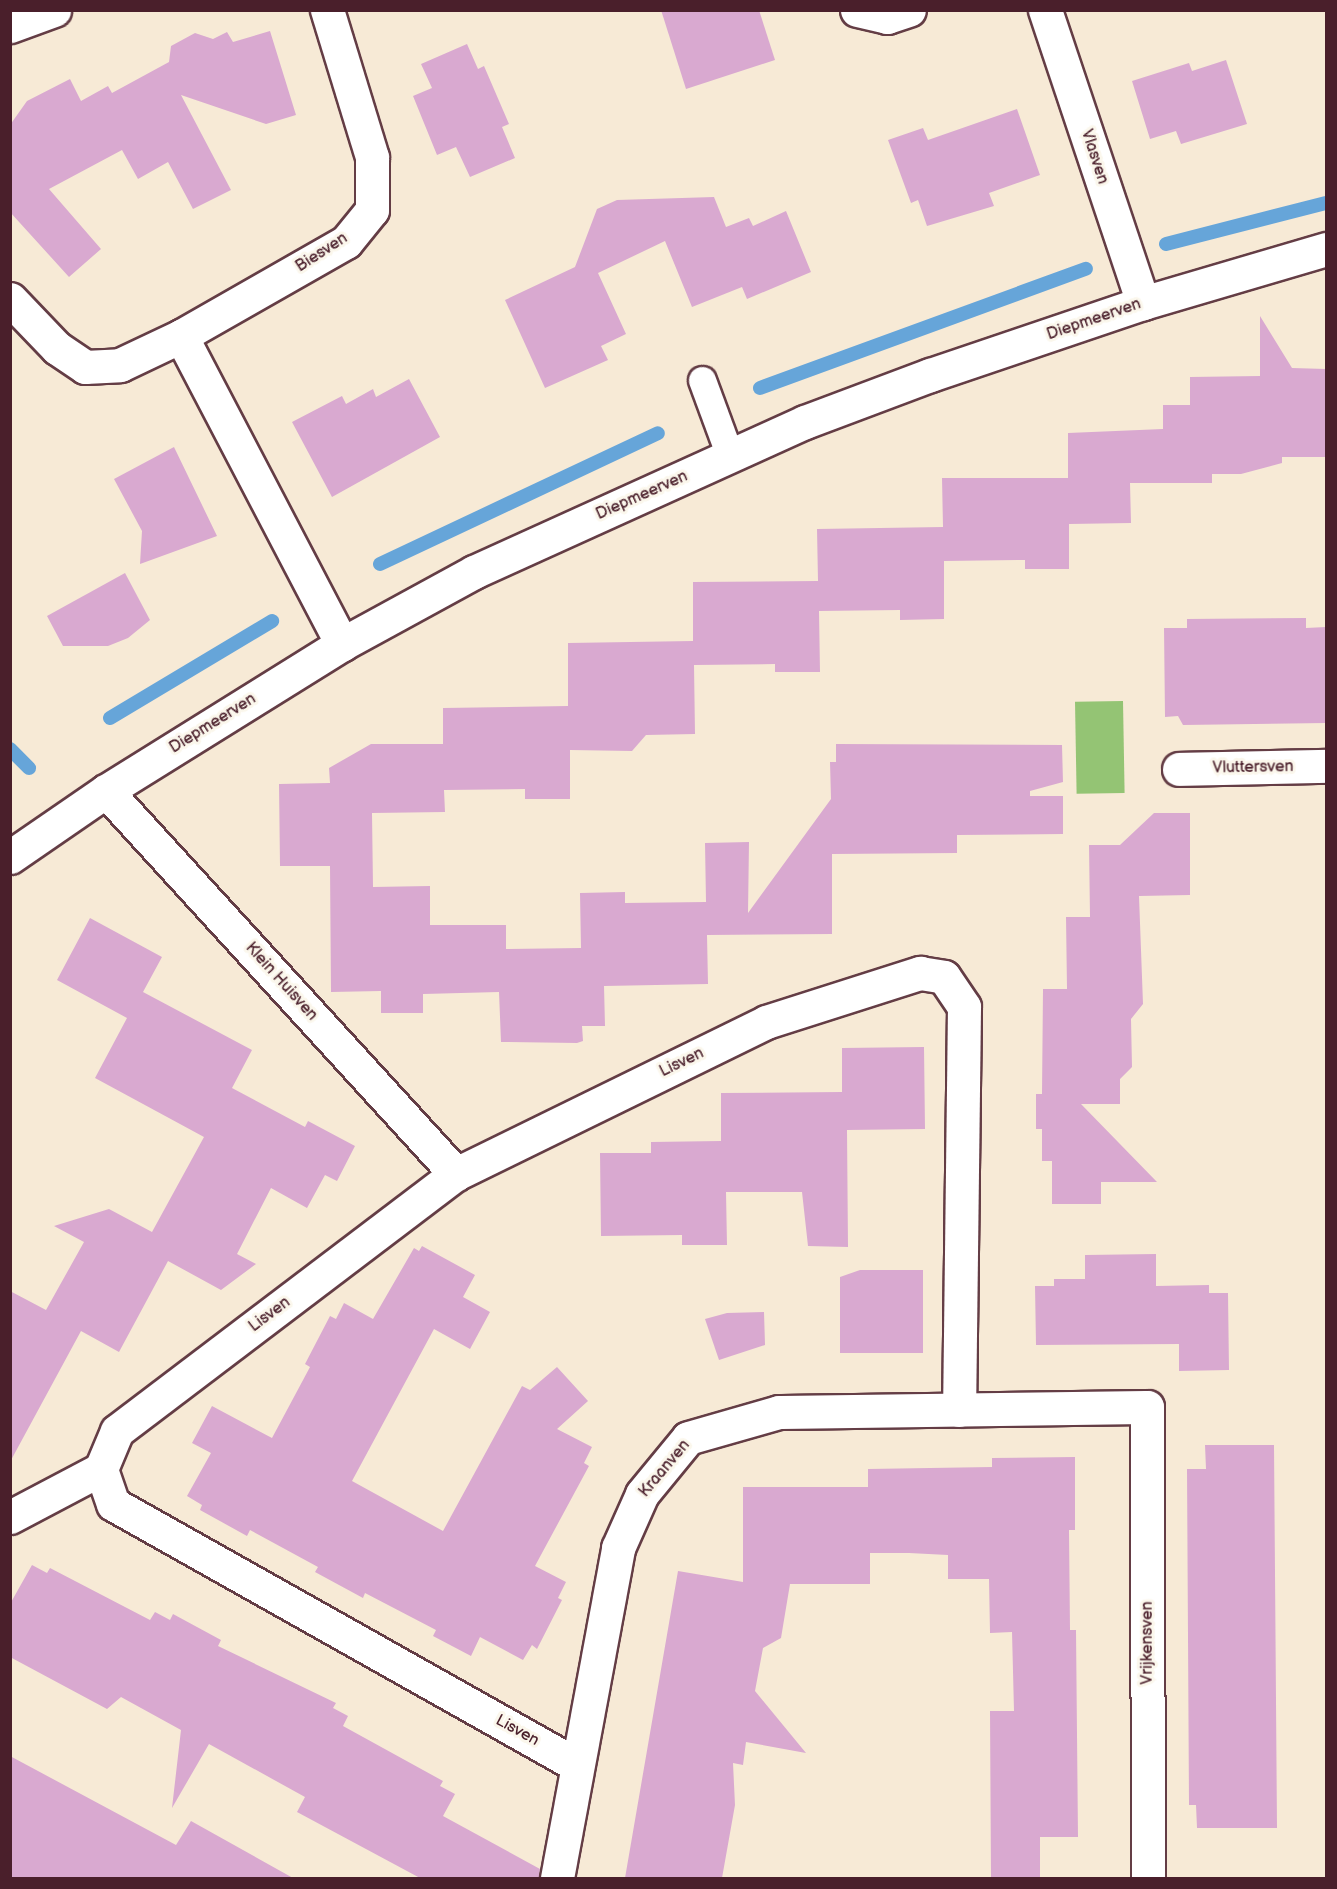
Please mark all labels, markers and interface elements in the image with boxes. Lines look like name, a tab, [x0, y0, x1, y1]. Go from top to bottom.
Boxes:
street label: Vlasven	[1076, 127, 1112, 187]
street label: Biesven	[292, 229, 352, 277]
street label: Diepmeerven	[1044, 295, 1144, 345]
street label: Diepmeerven	[593, 467, 691, 525]
street label: Diepmeerven	[166, 690, 260, 758]
street label: Vluttersven	[1212, 758, 1294, 778]
street label: Klein Huisven	[241, 939, 321, 1025]
street label: Lisven	[657, 1044, 707, 1082]
street label: Lisven	[246, 1293, 294, 1337]
street label: Kraanven	[635, 1436, 695, 1502]
street label: Vrijkensven	[1138, 1601, 1158, 1685]
street label: Lisven	[492, 1711, 542, 1751]

